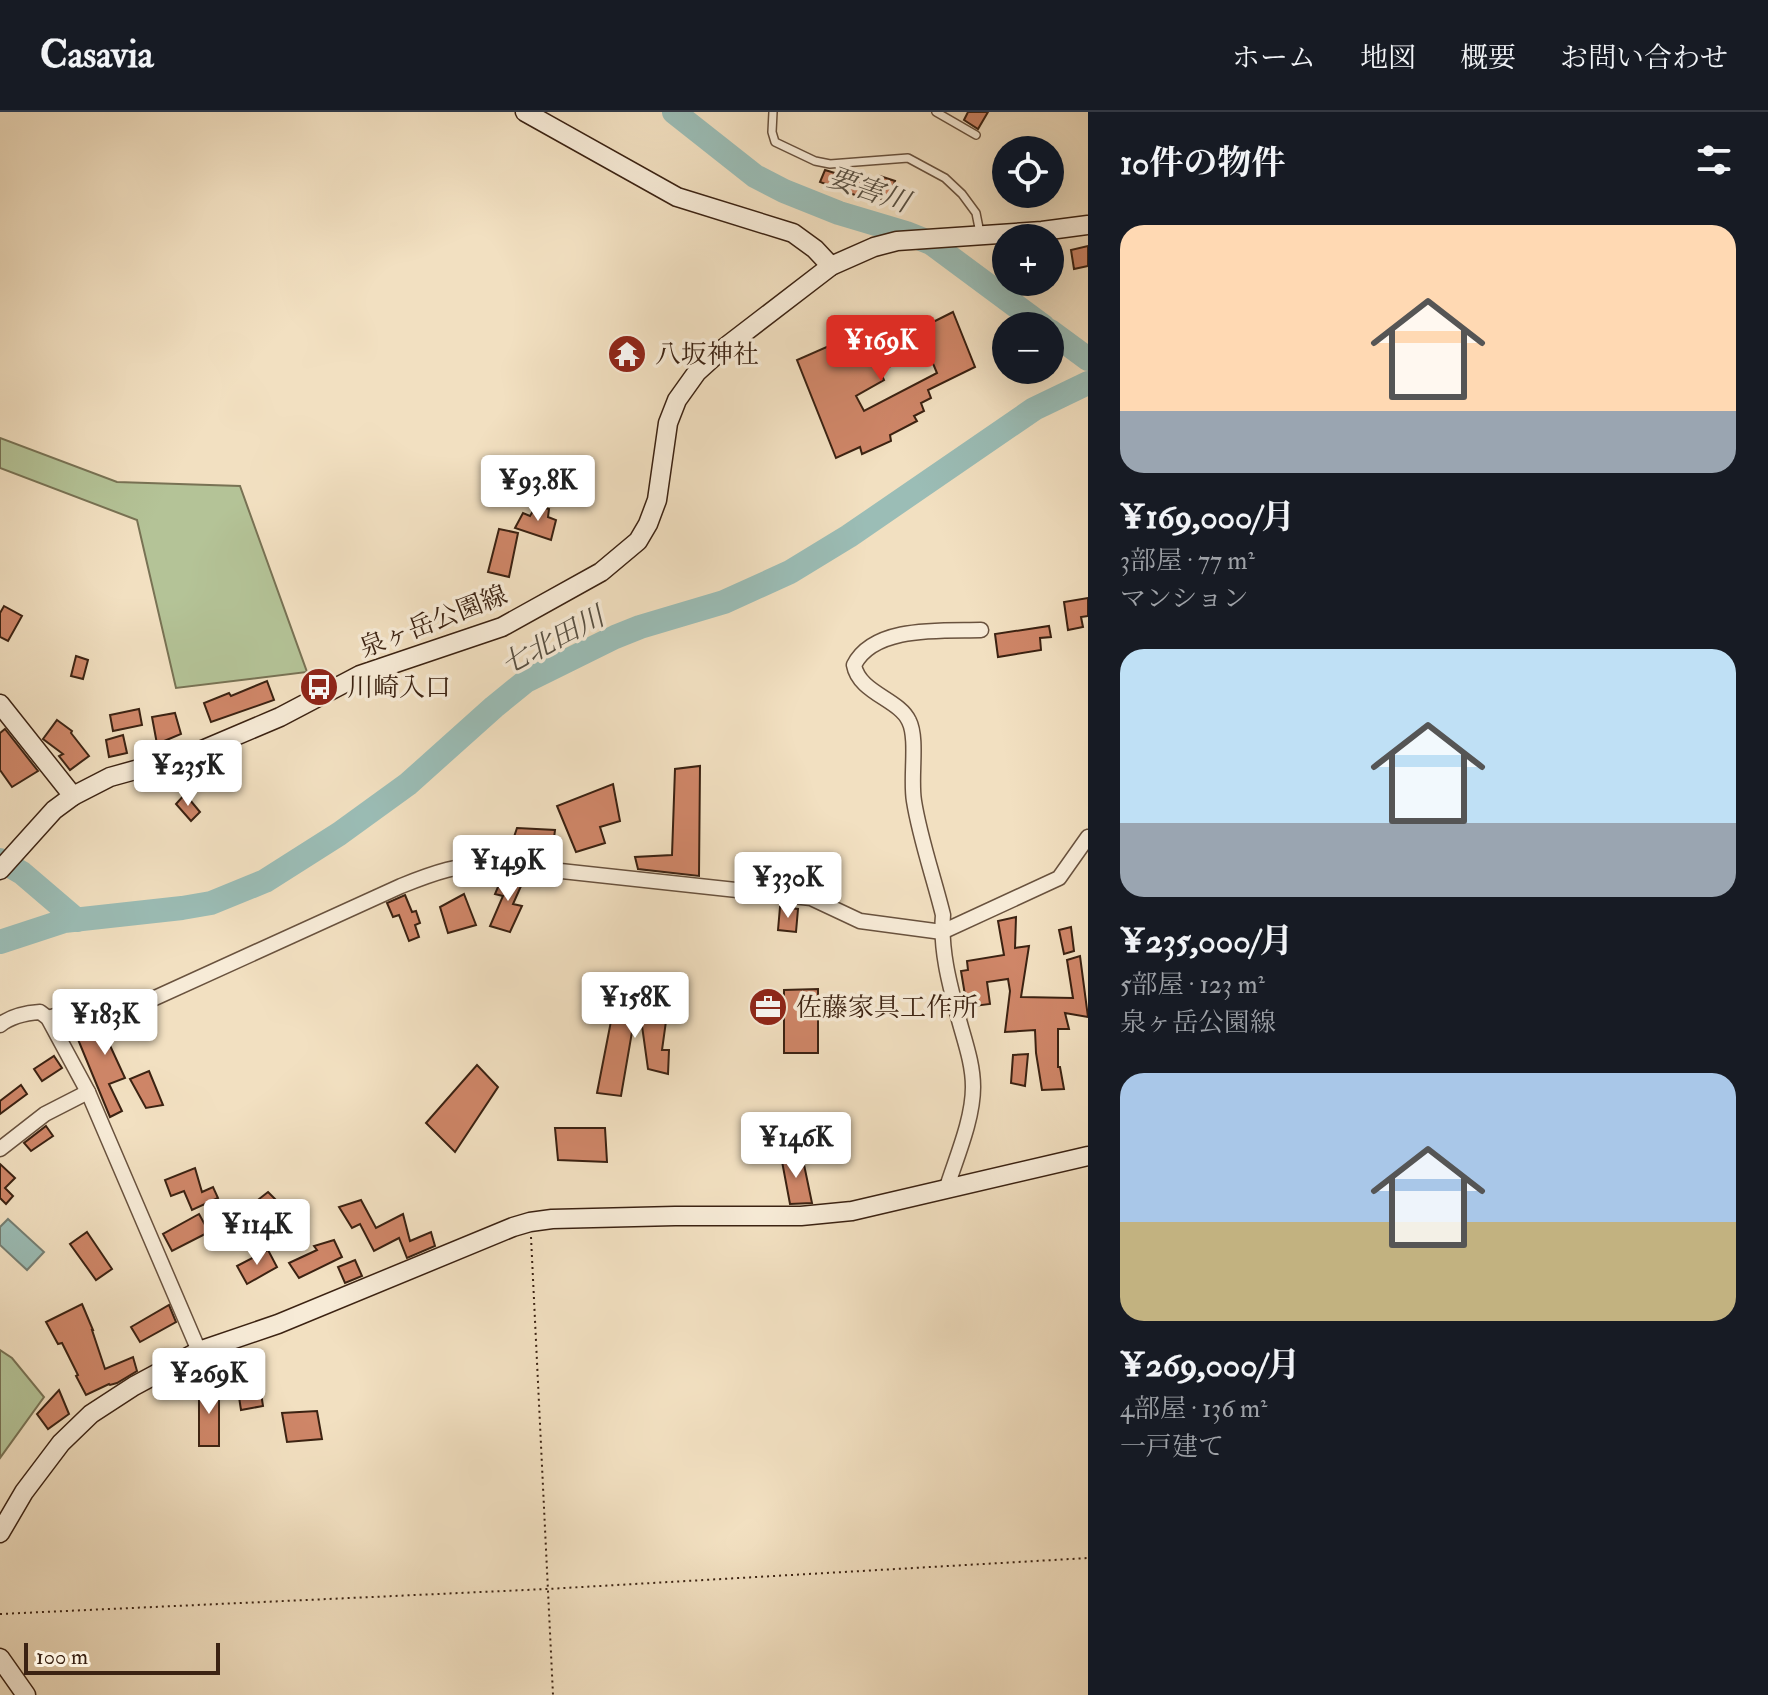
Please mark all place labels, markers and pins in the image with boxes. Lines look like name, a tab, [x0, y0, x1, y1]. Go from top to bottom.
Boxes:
pin: ¥169K	[825, 315, 937, 383]
temple icon: 八坂神社	[606, 333, 648, 375]
place label: 八坂神社	[655, 339, 759, 371]
pin: ¥93.8K	[473, 455, 603, 523]
bus stop icon: 川崎入口	[298, 666, 340, 708]
place label: 川崎入口	[347, 672, 451, 704]
pin: ¥235K	[132, 740, 244, 808]
pin: ¥149K	[452, 835, 564, 903]
pin: ¥330K	[732, 852, 844, 920]
pin: ¥158K	[579, 972, 691, 1040]
office icon: 佐藤家具工作所	[747, 986, 789, 1028]
pin: ¥183K	[49, 989, 161, 1057]
place label: 佐藤家具工作所	[796, 992, 978, 1024]
pin: ¥146K	[740, 1112, 852, 1180]
pin: ¥114K	[201, 1199, 313, 1267]
pin: ¥269K	[153, 1348, 265, 1416]

